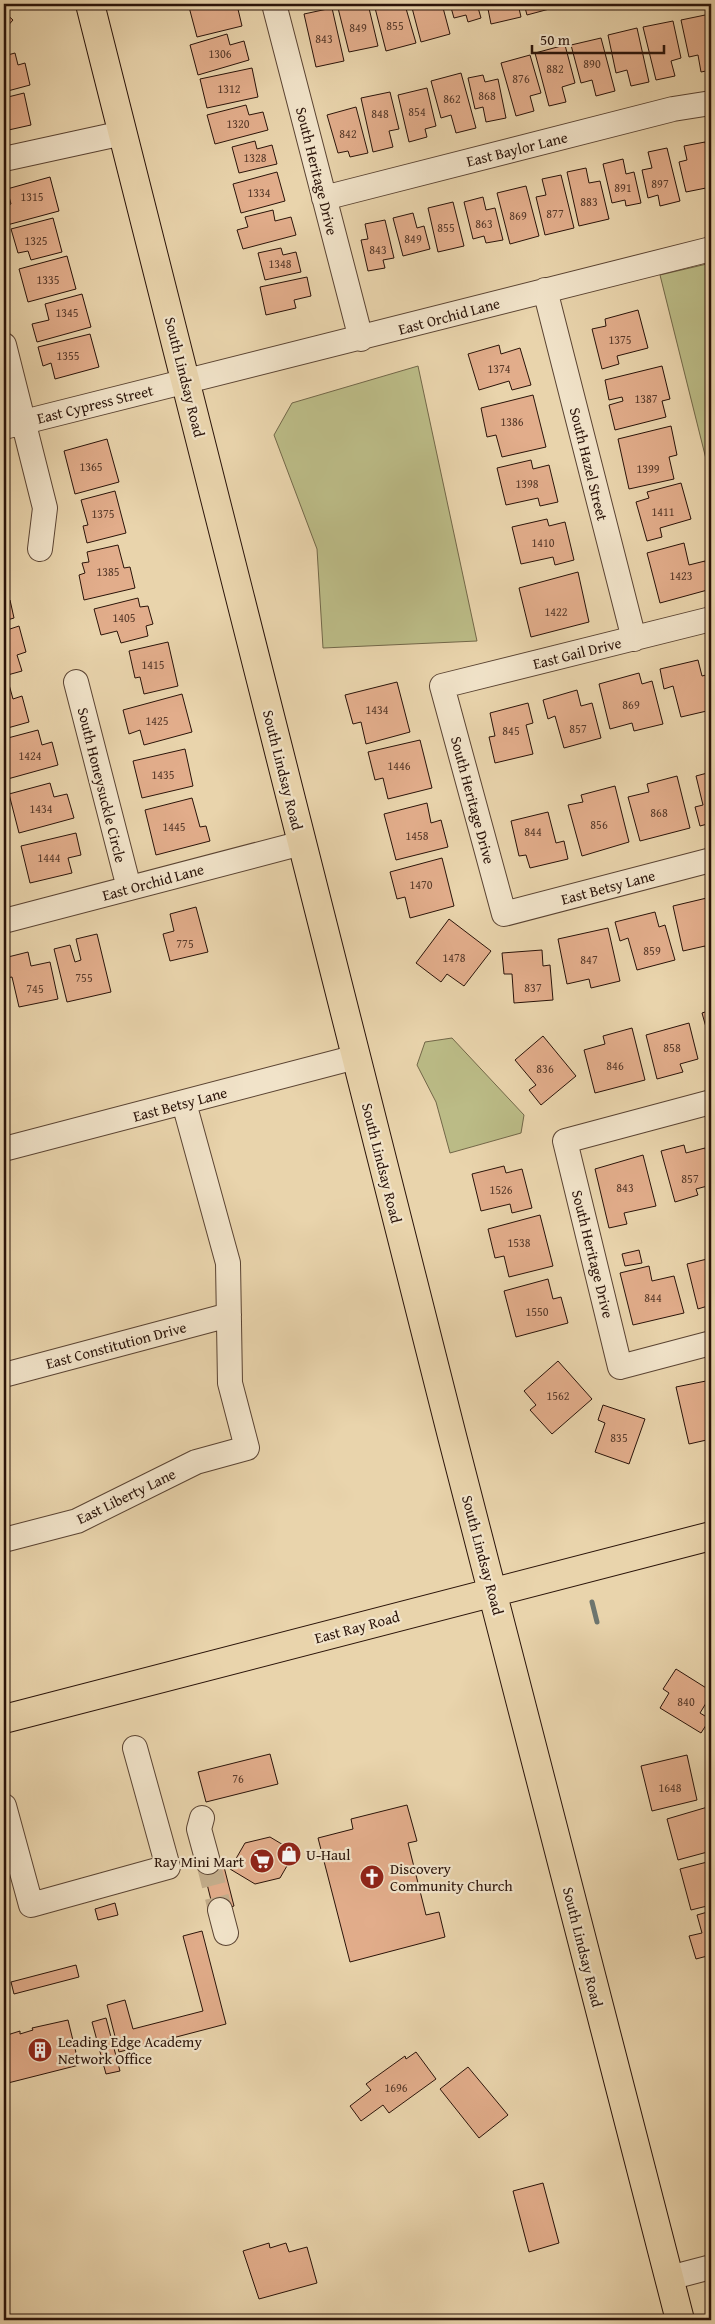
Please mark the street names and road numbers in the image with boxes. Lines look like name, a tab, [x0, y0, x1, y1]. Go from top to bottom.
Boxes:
street label: South Heritage Drive	[291, 105, 343, 237]
street label: East Baylor Lane	[464, 126, 570, 172]
street label: East Orchid Lane	[396, 292, 502, 340]
street label: South Lindsay Road	[160, 315, 210, 439]
street label: East Cypress Street	[35, 379, 156, 429]
street label: South Hazel Street	[565, 405, 613, 524]
street label: East Gail Drive	[531, 632, 623, 674]
street label: South Honeysuckle Circle	[73, 705, 131, 865]
street label: South Lindsay Road	[258, 708, 308, 832]
street label: South Heritage Drive	[446, 734, 500, 866]
street label: East Orchid Lane	[100, 858, 206, 906]
street label: East Betsy Lane	[559, 864, 657, 910]
street label: East Betsy Lane	[131, 1081, 229, 1127]
street label: South Lindsay Road	[357, 1101, 407, 1225]
street label: South Heritage Drive	[567, 1188, 619, 1320]
street label: East Constitution Drive	[43, 1316, 189, 1374]
street label: East Liberty Lane	[73, 1463, 179, 1529]
street label: South Lindsay Road	[457, 1493, 509, 1617]
street label: East Ray Road	[312, 1606, 402, 1648]
street label: South Lindsay Road	[558, 1885, 608, 2009]

